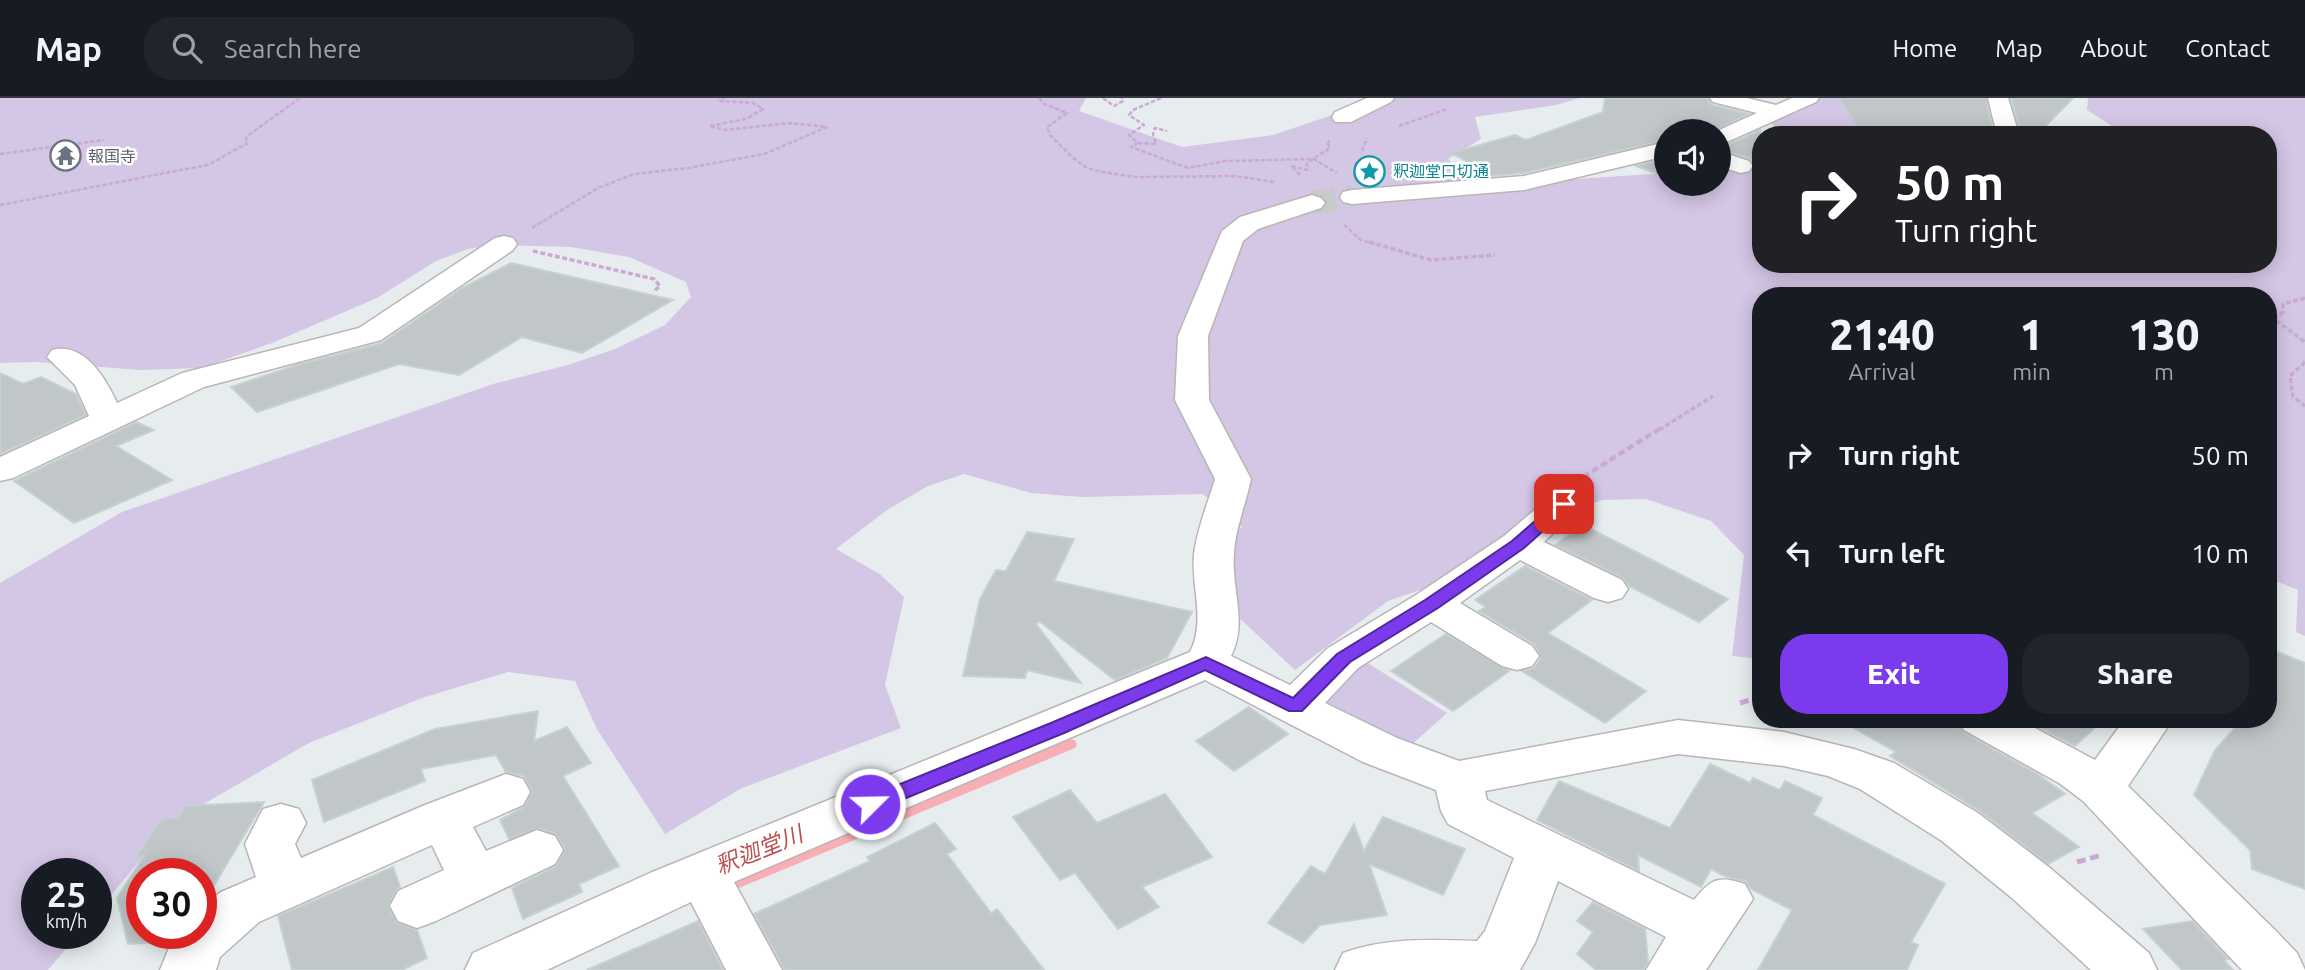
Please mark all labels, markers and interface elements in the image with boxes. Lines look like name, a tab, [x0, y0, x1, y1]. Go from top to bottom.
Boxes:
search box	[144, 17, 634, 80]
icon: search	[168, 29, 206, 67]
text: Map	[35, 30, 102, 67]
text: Search here	[224, 34, 362, 63]
text: Home	[1892, 35, 1957, 62]
text: Map	[1995, 35, 2042, 62]
text: About	[2080, 35, 2147, 62]
text: Contact	[2185, 35, 2270, 62]
map controls	[1654, 119, 1731, 196]
button: sound	[1654, 119, 1731, 196]
temple icon: 報国寺	[48, 139, 82, 173]
place label: 報国寺	[88, 147, 136, 165]
place icon: 釈迦堂口切通	[1353, 154, 1387, 188]
icon: right	[1780, 154, 1871, 245]
text: 50 m	[1895, 154, 2004, 209]
place label: 釈迦堂口切通	[1393, 162, 1489, 180]
text: Turn right	[1895, 212, 2037, 248]
text: 21:40	[1830, 311, 1935, 358]
text: 1	[2020, 311, 2043, 358]
text: 130	[2128, 311, 2199, 358]
text: Arrival	[1849, 359, 1916, 384]
text: min	[2012, 359, 2051, 384]
text: m	[2154, 359, 2174, 384]
icon: right	[1780, 436, 1818, 474]
text: Turn right	[1839, 441, 1960, 470]
text: 50 m	[2191, 441, 2249, 470]
pin	[1534, 474, 1594, 534]
icon: arrive	[1545, 485, 1583, 523]
icon: left	[1780, 534, 1818, 572]
text: Turn left	[1839, 539, 1945, 568]
text: 10 m	[2191, 539, 2249, 568]
button: Exit	[1780, 634, 2008, 714]
button: Share	[2022, 634, 2249, 714]
position arrow	[833, 767, 907, 841]
water label: 釈迦堂川	[711, 820, 809, 878]
speed limit sign: 30	[126, 858, 217, 949]
text: 25	[47, 874, 86, 914]
text: km/h	[46, 911, 87, 931]

